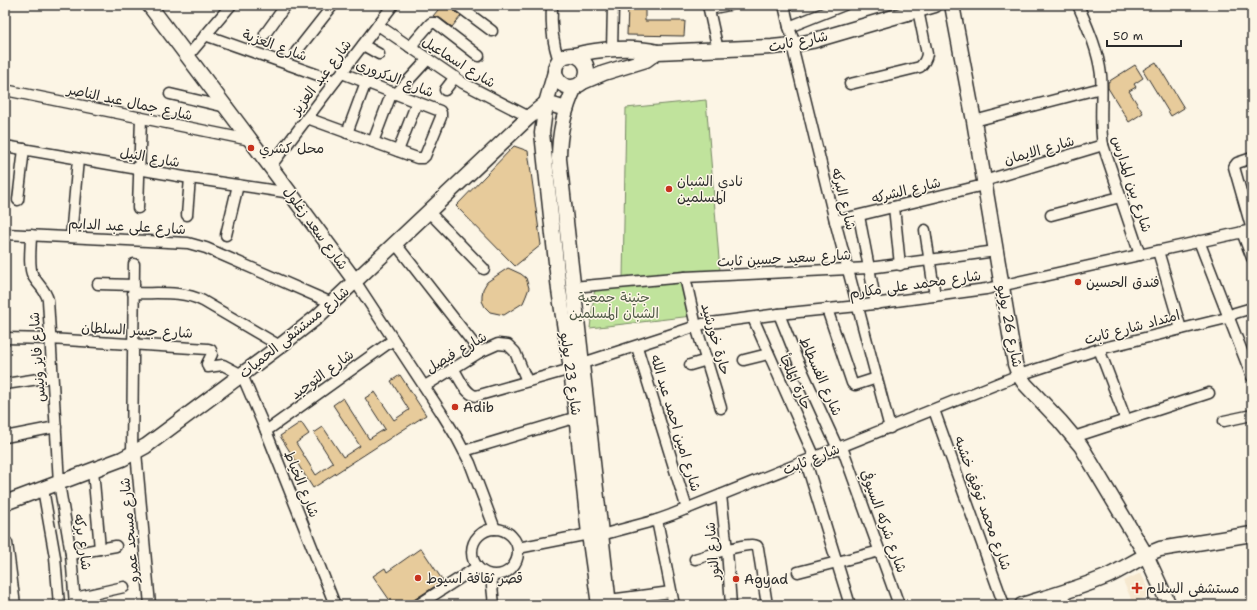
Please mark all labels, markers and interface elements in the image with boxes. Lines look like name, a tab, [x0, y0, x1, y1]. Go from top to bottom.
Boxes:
scale bar	[1107, 22, 1181, 48]
street label: شارع العزبة	[240, 25, 310, 66]
street label: شارع ثابت	[767, 26, 829, 57]
text: 50 m	[1113, 28, 1143, 44]
street label: شارع اسماعيل	[418, 32, 499, 93]
street label: شارع عبد العزيز	[286, 36, 356, 120]
street label: شارع الدكرورى	[353, 55, 436, 102]
street label: شارع جمال عبد الناصر	[65, 80, 194, 125]
street label: شارع الايمان	[1002, 131, 1077, 170]
street label: شارع بين المدارس	[1107, 134, 1156, 235]
place label: محل كشري	[259, 139, 324, 159]
street label: شارع النيل	[118, 143, 181, 172]
marker: محل كشري	[246, 143, 256, 153]
street label: شارع البركه	[827, 166, 860, 232]
place label: نادي الشبان المسلمين	[677, 172, 743, 206]
street label: شارع الشركه	[870, 173, 943, 208]
street label: شارع سعد زغلول	[279, 183, 352, 274]
marker: نادي الشبان المسلمين	[664, 184, 674, 194]
street label: شارع على عبد الدايم	[68, 214, 186, 240]
street label: شارع سعيد حسين ثابت	[717, 246, 851, 271]
street label: شارع محمد على مكارم	[848, 266, 982, 304]
place label: فندق الحسين	[1086, 273, 1160, 291]
marker: فندق الحسين	[1073, 277, 1083, 287]
street label: شارع مستشفى الحميات	[235, 282, 353, 383]
street label: شارع 26 يوليو	[992, 282, 1027, 369]
park label: جنينة جمعية الشبان المسلمين	[569, 288, 659, 322]
street label: حارة خورشيد	[697, 301, 735, 377]
street label: امتداد شارع ثابت	[1082, 306, 1182, 349]
street label: شارع فايز ونيس	[25, 311, 50, 403]
street label: شارع جسر السلطان	[81, 318, 193, 343]
street label: شارع فيصل	[422, 327, 490, 378]
street label: شارع 23 يوليو	[555, 330, 586, 417]
street label: شارع الفسطاط	[795, 334, 846, 419]
street label: شارع التوحيد	[287, 345, 358, 404]
street label: حارة الملجأ	[776, 351, 816, 413]
street label: شارع امين احمد عبد الله	[646, 353, 705, 494]
place label: Adib	[463, 398, 494, 416]
marker: Adib	[450, 402, 460, 412]
street label: شارع محمد توفيق خشبه	[949, 434, 1016, 573]
street label: شارع ثابت	[780, 439, 843, 480]
street label: شارع الخياط	[279, 448, 324, 521]
street label: شارع شركه السيوفي	[855, 467, 911, 576]
street label: شارع مسجد عمرو	[115, 477, 144, 584]
street label: شارع بركه	[69, 513, 96, 571]
street label: شارع النور	[701, 521, 725, 582]
place label: قصر ثقافة اسيوط	[426, 569, 523, 587]
place label: Agyad	[744, 570, 788, 588]
marker: قصر ثقافة اسيوط	[413, 573, 423, 583]
marker: Agyad	[731, 574, 741, 584]
place label: مستشفى السلام	[1146, 579, 1240, 599]
marker: مستشفى السلام	[1131, 582, 1143, 594]

